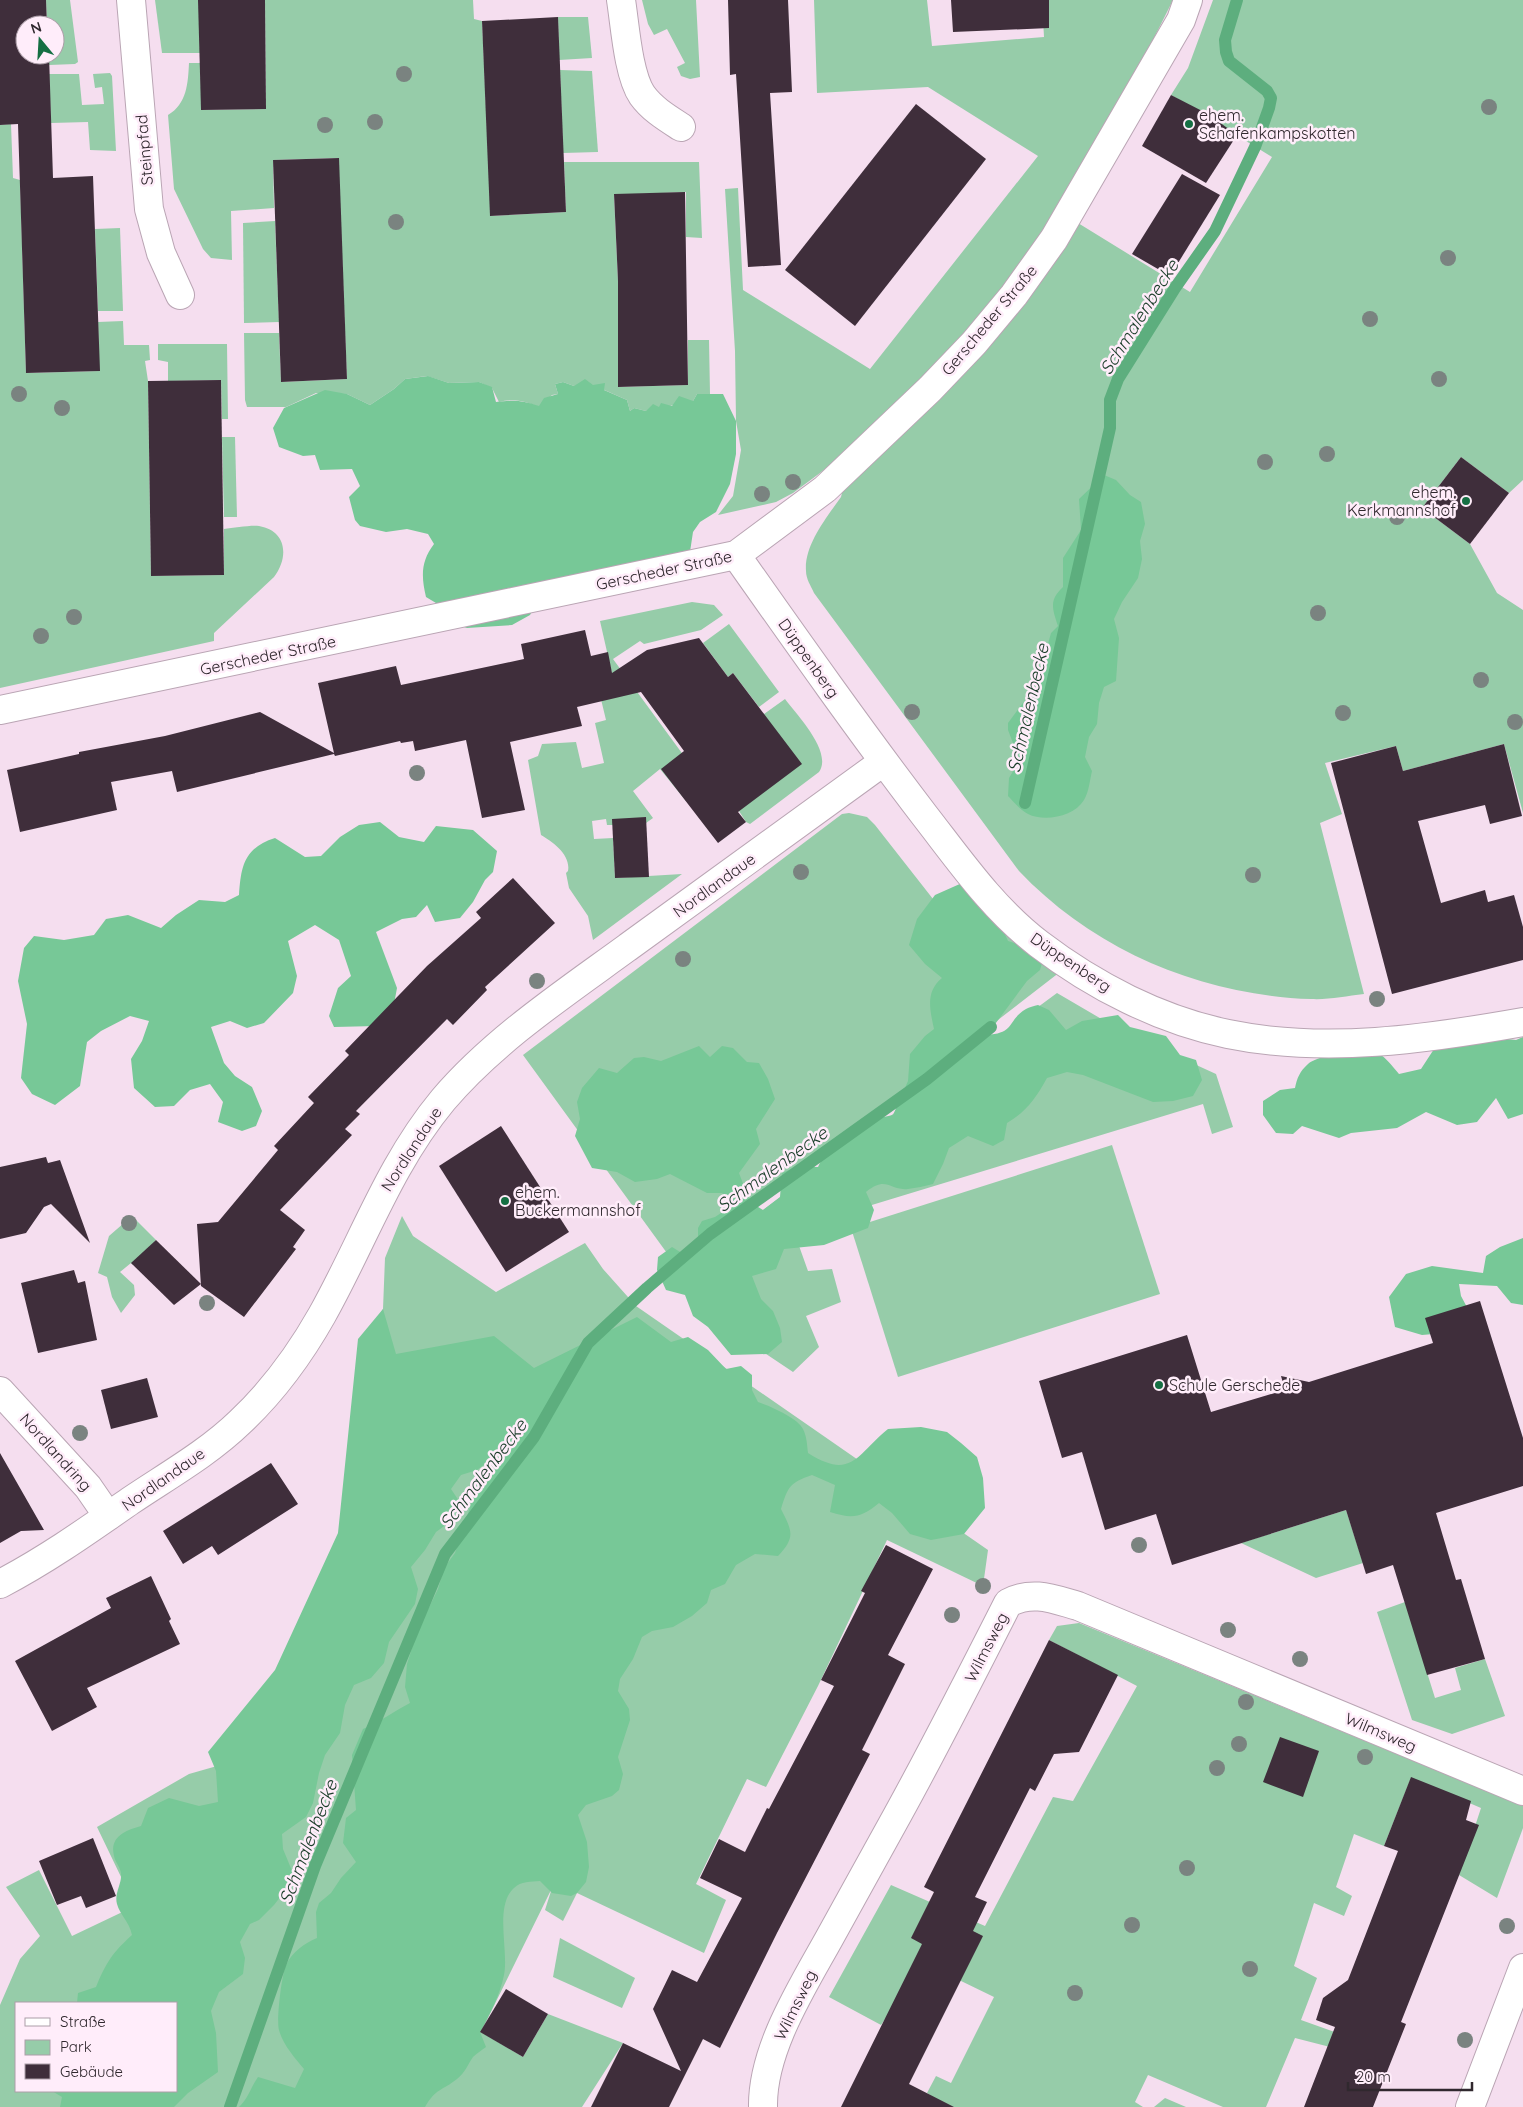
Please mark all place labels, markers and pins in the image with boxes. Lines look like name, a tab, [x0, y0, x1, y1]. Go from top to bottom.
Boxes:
place label: ehem. Schafenkampskotten	[1199, 105, 1355, 143]
marker: ehem. Schafenkampskotten	[1183, 118, 1195, 130]
place label: ehem. Kerkmannshof	[1347, 482, 1456, 520]
marker: ehem. Kerkmannshof	[1460, 495, 1472, 507]
place label: ehem. Buckermannshof	[515, 1182, 641, 1220]
marker: ehem. Buckermannshof	[499, 1195, 511, 1207]
place label: Schule Gerschede	[1169, 1375, 1300, 1395]
marker: Schule Gerschede	[1153, 1379, 1165, 1391]

